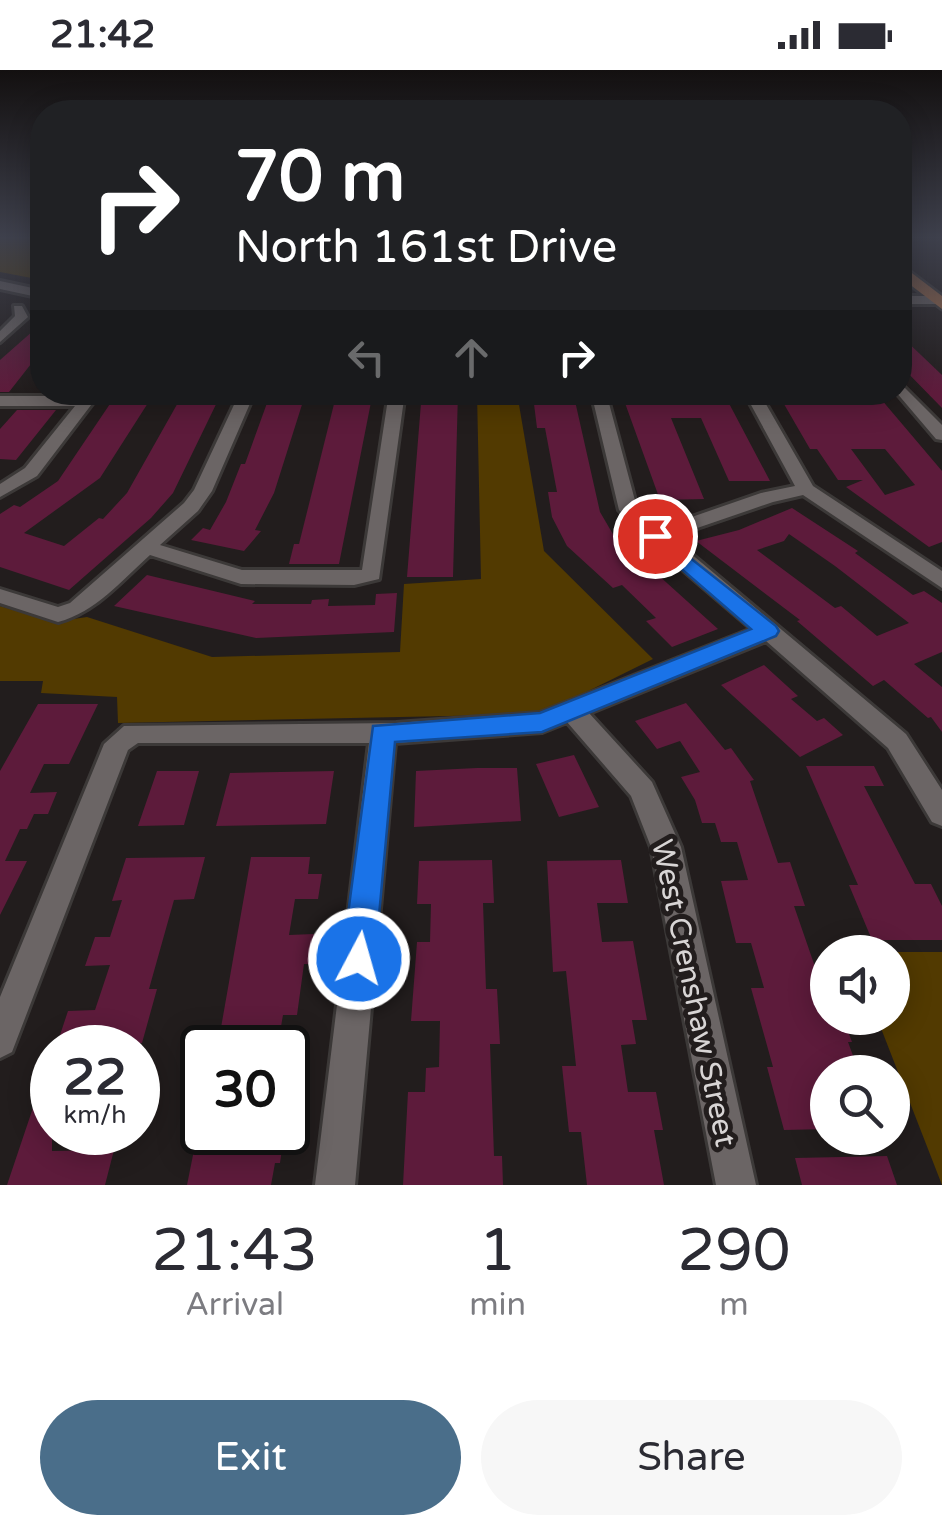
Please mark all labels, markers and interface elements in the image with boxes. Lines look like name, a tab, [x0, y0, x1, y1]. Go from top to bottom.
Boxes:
text: 21:42	[50, 12, 155, 58]
text: 70 m	[235, 136, 405, 220]
icon: right	[70, 140, 200, 270]
text: North 161st Drive	[235, 221, 617, 275]
icon: left	[339, 330, 394, 385]
icon: ahead	[444, 330, 499, 385]
icon: right	[549, 330, 604, 385]
pin	[613, 494, 698, 579]
icon: arrive	[628, 509, 683, 564]
street label: West Crenshaw Street	[643, 836, 744, 1150]
position arrow	[307, 907, 411, 1011]
map controls	[810, 935, 910, 1155]
button: sound	[810, 935, 910, 1035]
speed limit sign: 30	[180, 1025, 310, 1155]
text: 22	[64, 1048, 126, 1108]
button: search	[810, 1055, 910, 1155]
text: km/h	[64, 1100, 126, 1130]
text: 21:43	[151, 1215, 318, 1287]
text: 1	[479, 1215, 516, 1287]
text: 290	[677, 1215, 791, 1287]
text: Arrival	[185, 1286, 284, 1324]
text: min	[469, 1286, 526, 1324]
text: m	[719, 1286, 749, 1324]
button: Exit	[40, 1400, 461, 1515]
button: Share	[481, 1400, 902, 1515]

